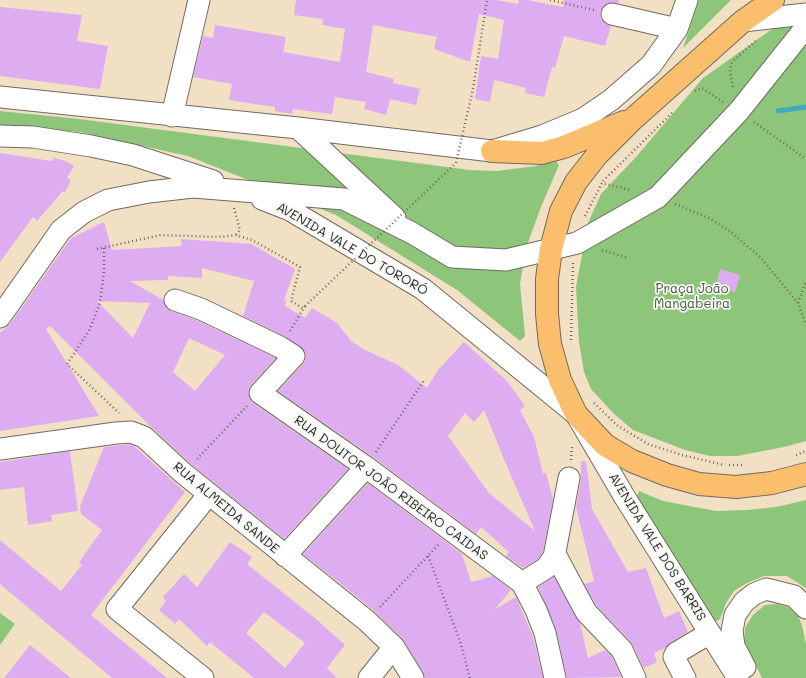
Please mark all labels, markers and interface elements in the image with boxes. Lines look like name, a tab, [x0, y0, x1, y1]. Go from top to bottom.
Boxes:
street label: AVENIDA VALE DO TORORÓ	[274, 199, 430, 299]
park label: Praça João Mangabeira	[654, 281, 730, 312]
street label: RUA DOUTOR JOÃO RIBEIRO CAIDAS	[291, 412, 491, 564]
street label: RUA ALMEIDA SANDE	[170, 459, 282, 557]
street label: AVENIDA VALE DOS BARRIS	[605, 470, 709, 624]

